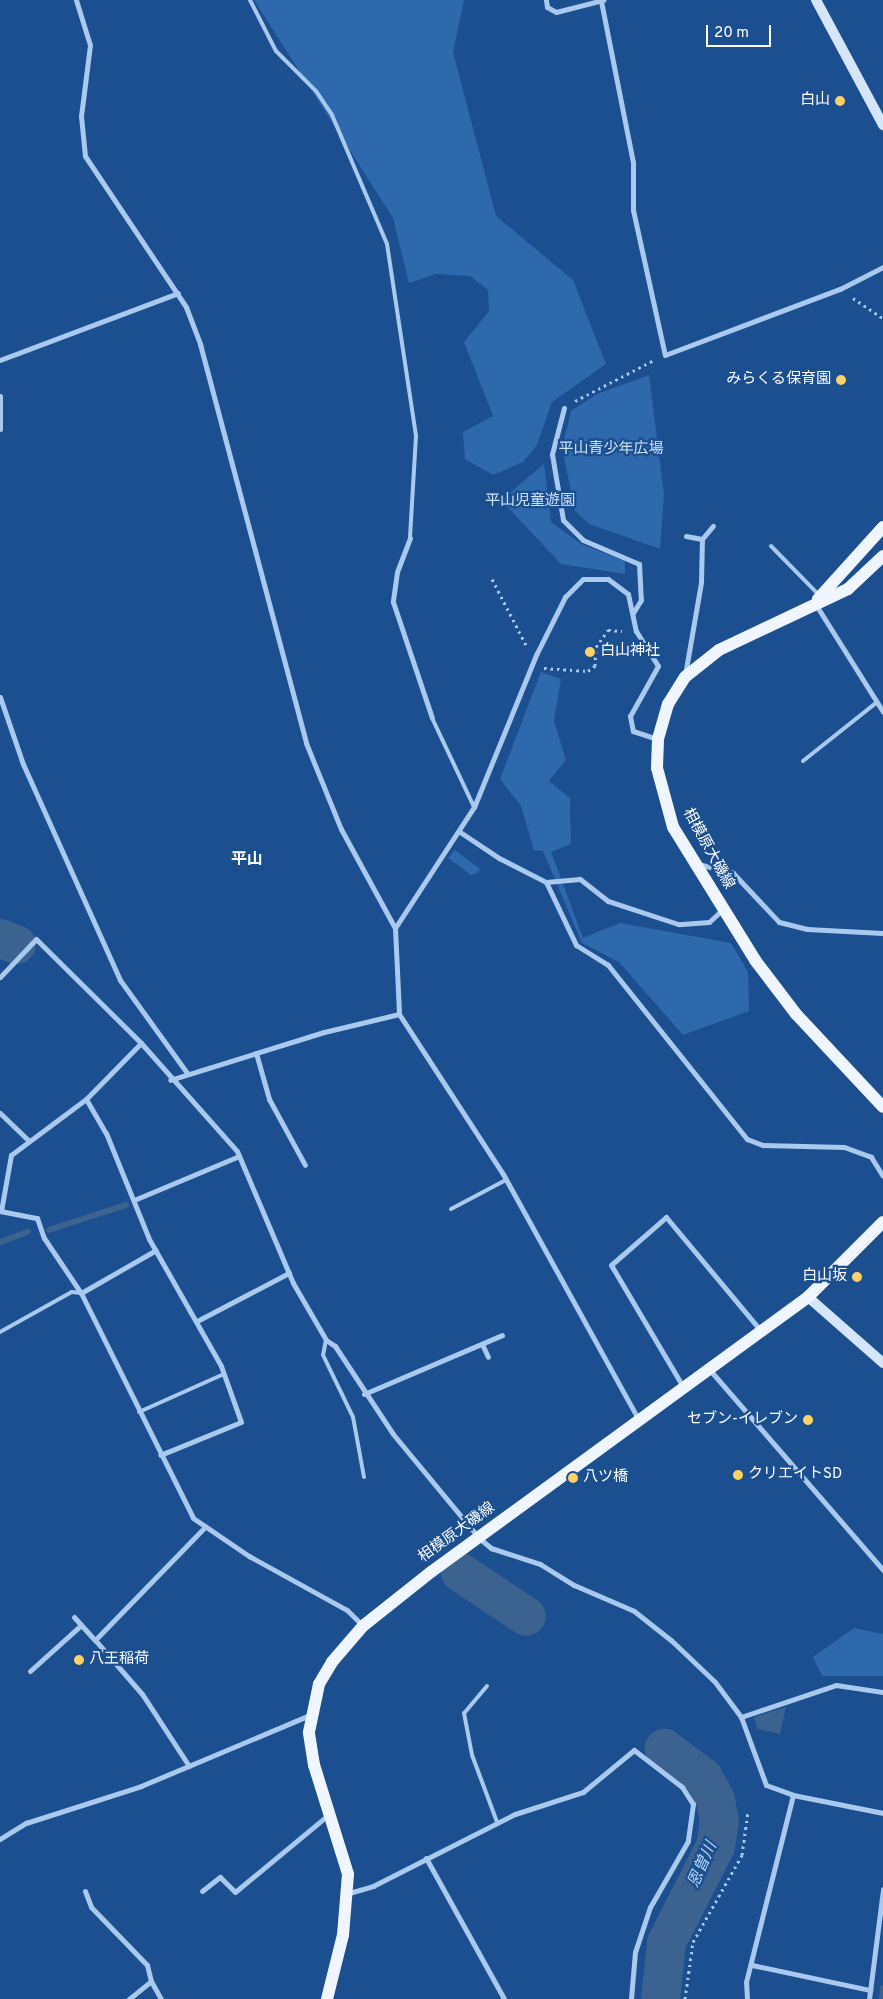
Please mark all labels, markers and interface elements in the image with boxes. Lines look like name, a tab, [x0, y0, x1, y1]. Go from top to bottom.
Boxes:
scale bar	[708, 15, 773, 47]
text: 20 m	[714, 24, 749, 43]
place label: 白山	[800, 92, 830, 110]
marker: 白山	[834, 95, 846, 107]
place label: みらくる保育園	[726, 371, 831, 389]
marker: みらくる保育園	[835, 374, 847, 386]
park label: 平山青少年広場	[559, 441, 663, 459]
park label: 平山児童遊園	[485, 493, 575, 511]
place label: 白山神社	[600, 643, 660, 661]
marker: 白山神社	[584, 646, 596, 658]
street label: 相模原大磯線	[678, 805, 738, 893]
district label: 平山	[231, 850, 263, 870]
place label: 白山坂	[802, 1268, 847, 1286]
marker: 白山坂	[851, 1271, 863, 1283]
place label: セブン-イレブン	[687, 1411, 798, 1429]
marker: セブン-イレブン	[802, 1414, 814, 1426]
place label: クリエイトSD	[748, 1466, 842, 1484]
place label: 八ツ橋	[583, 1469, 628, 1487]
marker: クリエイトSD	[732, 1469, 744, 1481]
marker: 八ツ橋	[567, 1472, 579, 1484]
street label: 相模原大磯線	[415, 1499, 499, 1567]
place label: 八王稲荷	[89, 1651, 149, 1669]
marker: 八王稲荷	[73, 1654, 85, 1666]
water label: 恩曽川	[684, 1839, 722, 1891]

